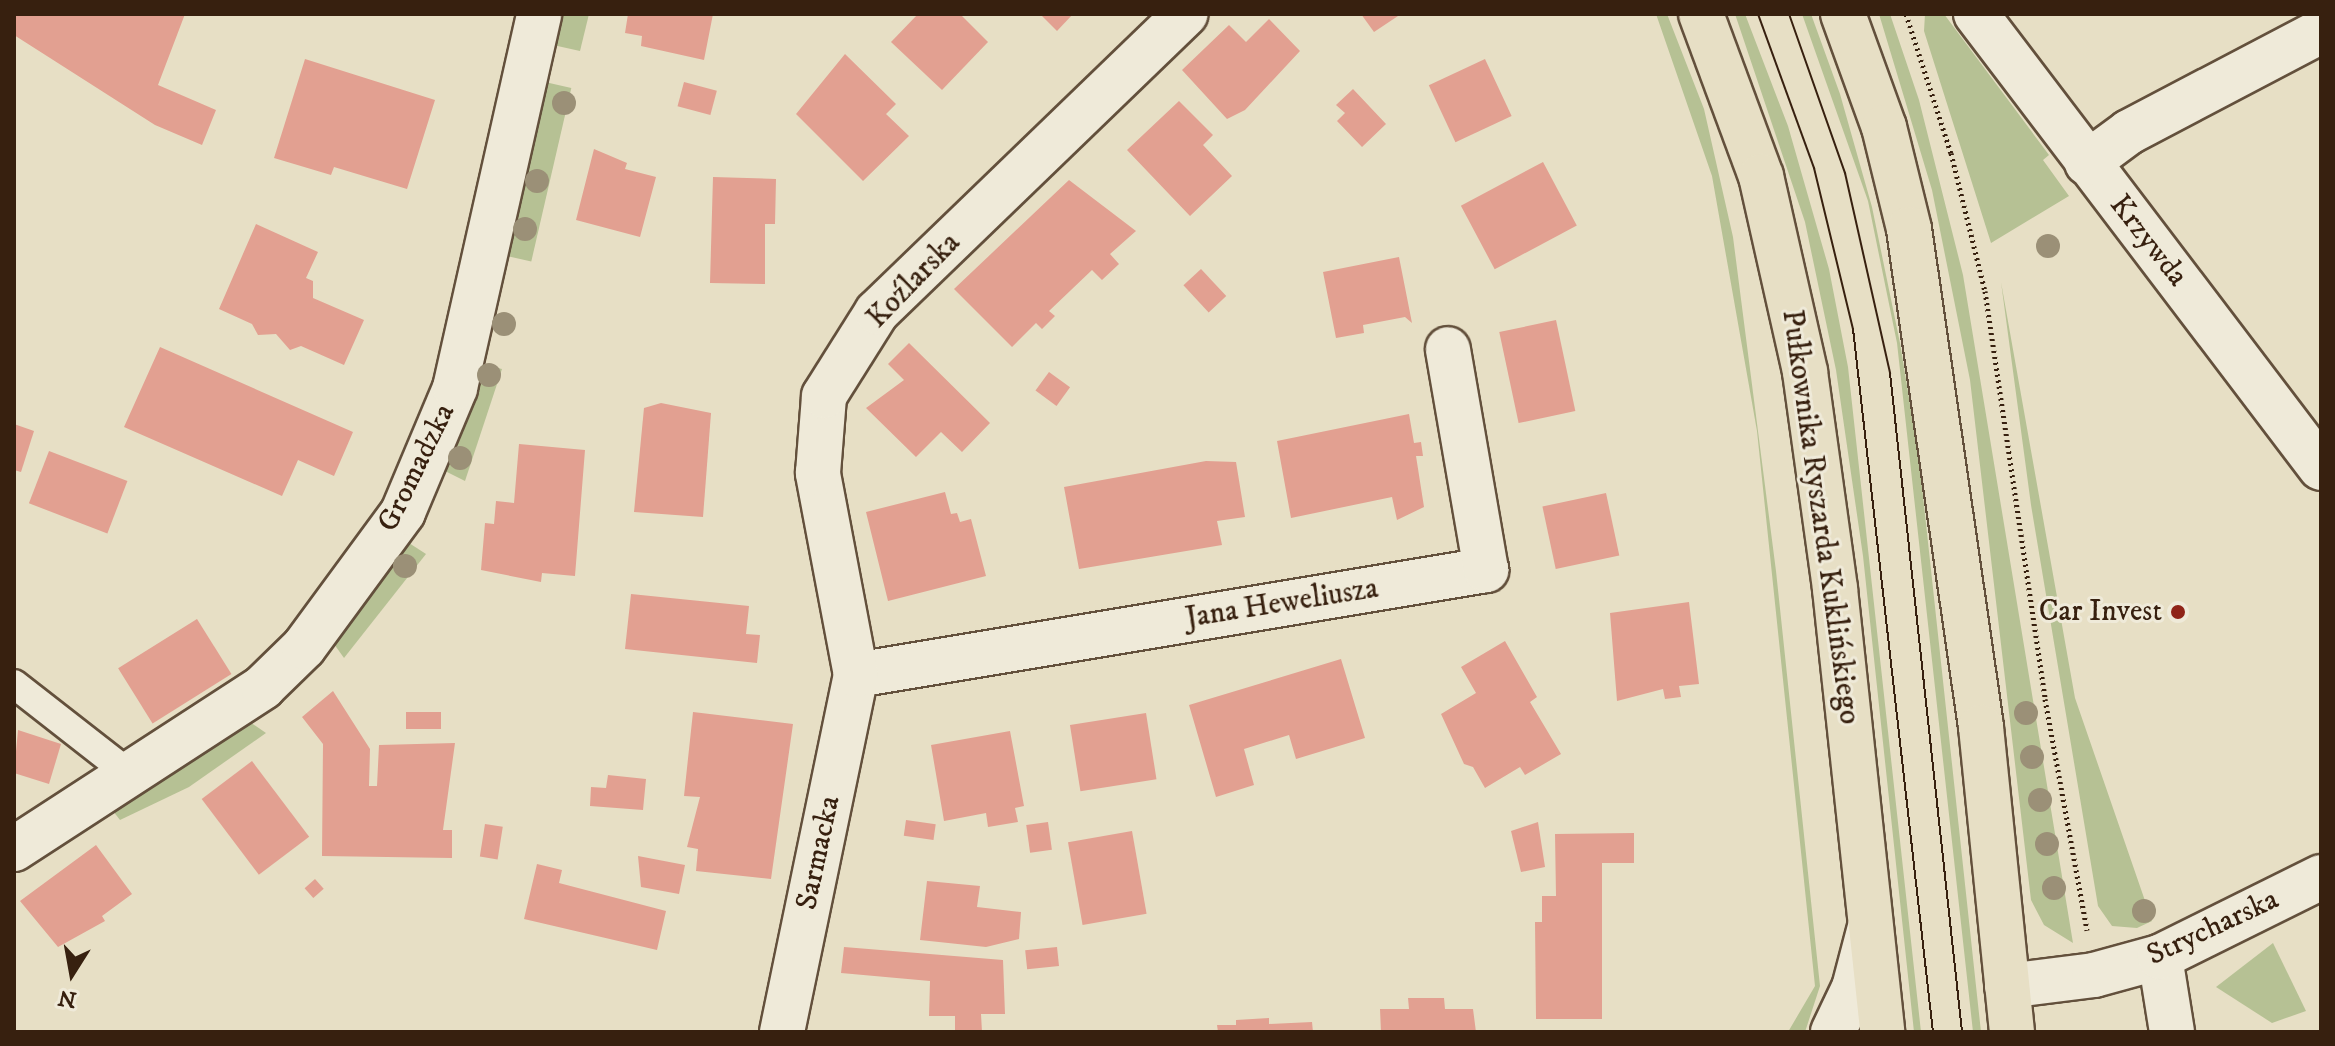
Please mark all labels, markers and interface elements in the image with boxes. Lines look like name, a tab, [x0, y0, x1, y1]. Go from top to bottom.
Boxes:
street label: Krzywda	[2101, 188, 2195, 294]
street label: Koźlarska	[860, 226, 968, 336]
street label: Pułkownika Ryszarda Kuklińskiego	[1773, 307, 1867, 727]
street label: Gromadzka	[371, 398, 463, 538]
street label: Jana Heweliusza	[1183, 571, 1381, 637]
place label: Car Invest	[2039, 594, 2162, 630]
marker: Car Invest	[2169, 603, 2187, 621]
street label: Sarmacka	[789, 793, 849, 913]
street label: Strycharska	[2142, 882, 2284, 974]
north arrow	[32, 934, 112, 1014]
text: N	[56, 983, 79, 1013]

